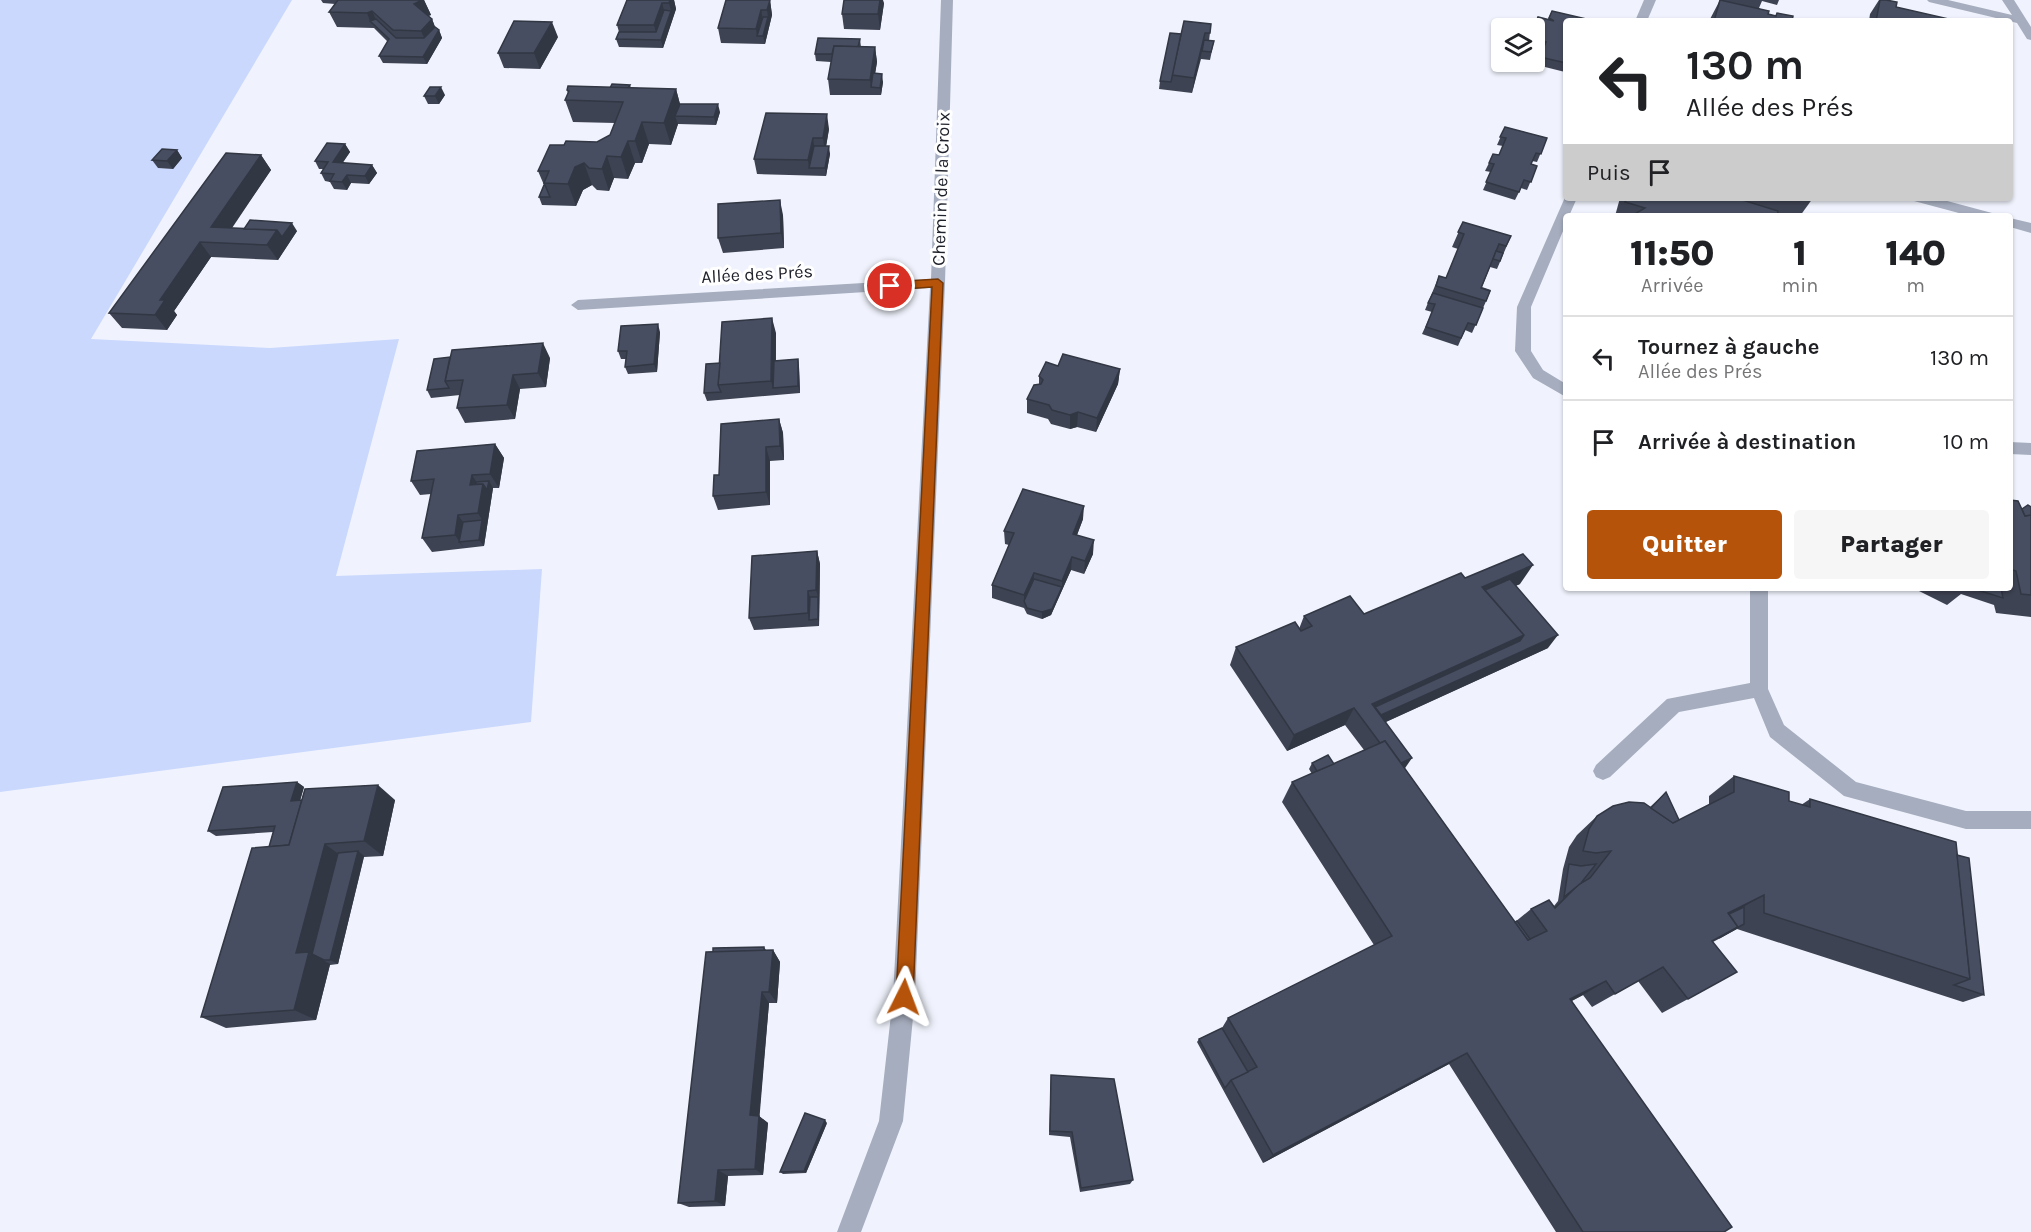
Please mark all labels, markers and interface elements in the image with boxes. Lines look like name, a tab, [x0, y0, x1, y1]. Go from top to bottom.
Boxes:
map controls	[1491, 18, 1545, 72]
button: layers	[1491, 18, 1545, 72]
text: 130 m	[1686, 40, 1804, 90]
icon: left	[1587, 42, 1665, 120]
text: Allée des Prés	[1686, 91, 1854, 123]
street label: Chemin de la Croix	[927, 112, 955, 266]
icon: arrive	[1643, 156, 1676, 189]
text: Puis	[1587, 160, 1631, 186]
text: 11:50	[1630, 232, 1715, 274]
text: 1	[1793, 232, 1807, 274]
text: 140	[1885, 232, 1946, 274]
street label: Allée des Prés	[701, 260, 813, 288]
pin	[864, 260, 915, 311]
icon: arrive	[873, 269, 906, 302]
text: Arrivée	[1641, 274, 1704, 297]
text: min	[1782, 274, 1818, 297]
text: m	[1906, 274, 1925, 297]
text: Tournez à gauche	[1638, 334, 1819, 360]
icon: left	[1587, 342, 1620, 375]
text: 130 m	[1930, 345, 1989, 371]
text: Allée des Prés	[1638, 360, 1762, 383]
icon: arrive	[1587, 426, 1620, 459]
text: Arrivée à destination	[1638, 429, 1856, 455]
text: 10 m	[1943, 429, 1989, 455]
button: Quitter	[1587, 510, 1782, 579]
button: Partager	[1794, 510, 1989, 579]
position arrow	[872, 965, 936, 1029]

